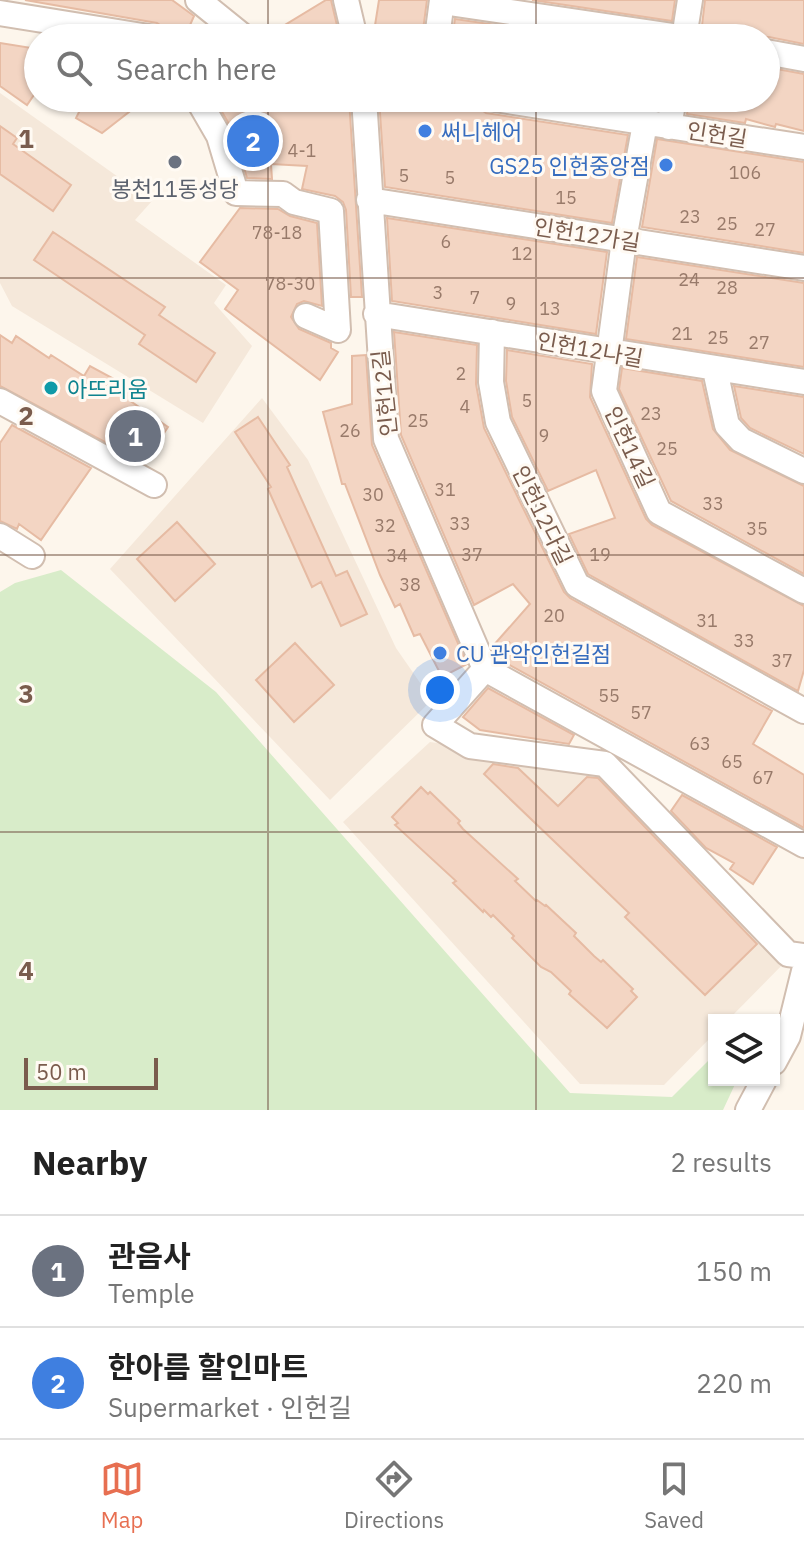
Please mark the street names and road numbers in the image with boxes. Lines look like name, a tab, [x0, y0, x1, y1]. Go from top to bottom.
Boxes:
street label: 인헌길	[685, 115, 749, 153]
street label: 인헌12가길	[532, 211, 642, 257]
street label: 인헌12나길	[535, 325, 645, 373]
street label: 인헌12길	[365, 348, 403, 438]
street label: 인헌14길	[598, 401, 662, 493]
street label: 인헌12다길	[506, 460, 580, 570]

